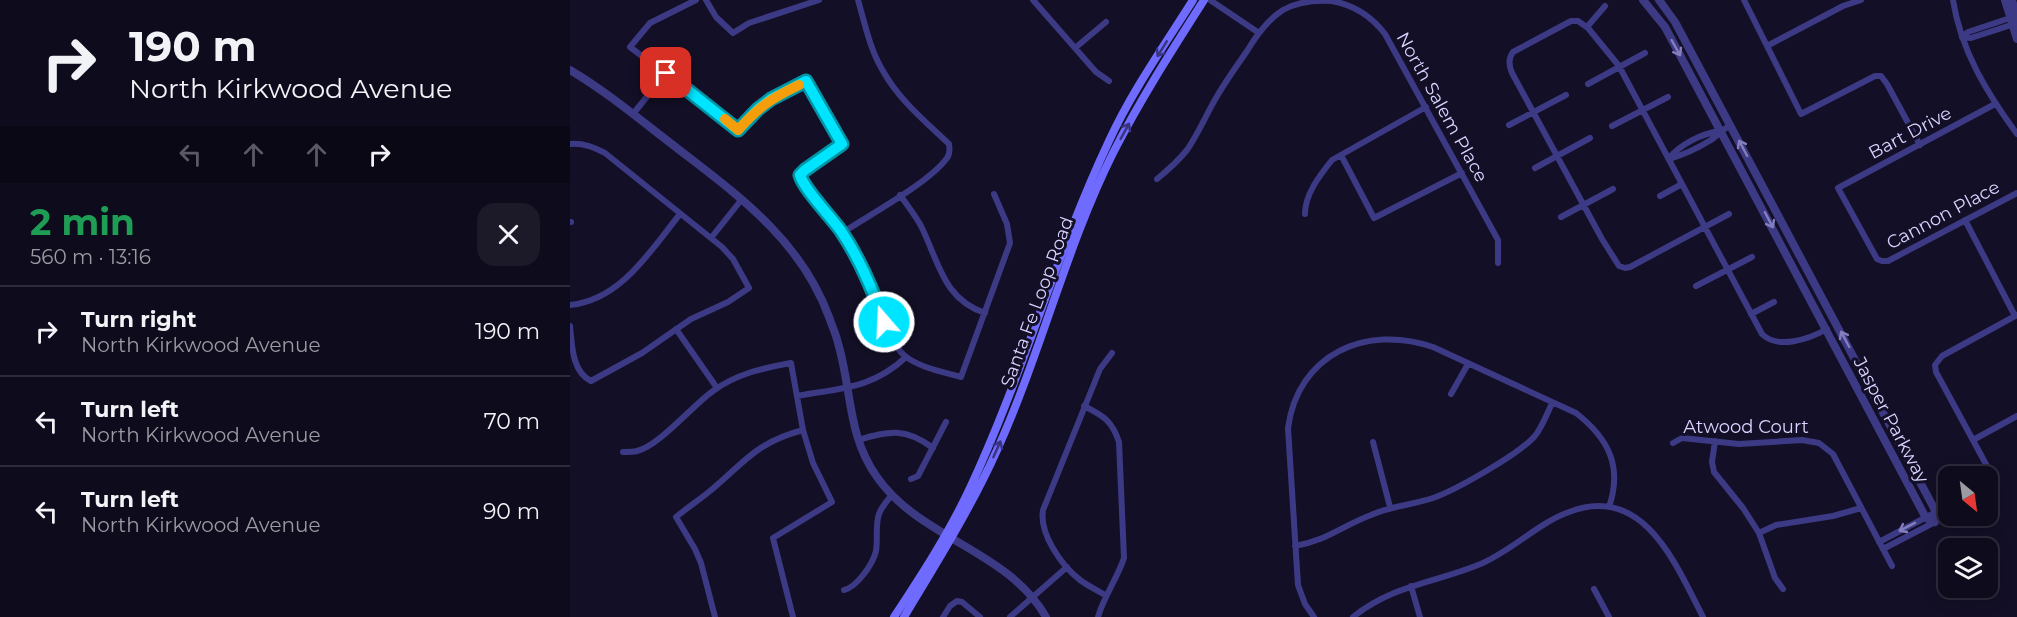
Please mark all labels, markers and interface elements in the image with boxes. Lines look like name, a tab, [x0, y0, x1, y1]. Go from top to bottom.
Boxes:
text: 190 m	[129, 20, 257, 72]
icon: right	[30, 24, 108, 102]
street label: North Salem Place	[1392, 28, 1492, 186]
one-way arrow	[1670, 39, 1682, 56]
one-way arrow	[1155, 40, 1167, 57]
pin	[640, 47, 691, 98]
icon: arrive	[649, 56, 682, 89]
text: North Kirkwood Avenue	[129, 72, 452, 105]
street label: Bart Drive	[1865, 102, 1955, 164]
one-way arrow	[1120, 123, 1131, 141]
icon: left	[174, 138, 207, 171]
icon: ahead	[237, 138, 270, 171]
icon: ahead	[300, 138, 333, 171]
icon: right	[363, 138, 396, 171]
one-way arrow	[1737, 140, 1749, 157]
street label: Cannon Place	[1883, 176, 2003, 254]
text: 2 min	[30, 200, 135, 244]
button: close	[477, 203, 540, 266]
one-way arrow	[1763, 211, 1775, 229]
street label: Santa Fe Loop Road	[996, 214, 1078, 390]
text: 560 m · 13:16	[30, 245, 151, 269]
position arrow	[852, 290, 916, 354]
text: Turn right	[81, 306, 196, 333]
icon: right	[30, 315, 63, 348]
text: 190 m	[475, 318, 540, 345]
one-way arrow	[1839, 330, 1850, 348]
text: North Kirkwood Avenue	[81, 333, 321, 357]
street label: Jasper Parkway	[1848, 352, 1934, 487]
text: Turn left	[81, 396, 179, 423]
icon: left	[30, 405, 63, 438]
text: 70 m	[484, 408, 540, 435]
street label: Atwood Court	[1683, 416, 1809, 438]
text: North Kirkwood Avenue	[81, 423, 321, 447]
one-way arrow	[992, 440, 1004, 458]
north arrow	[1938, 466, 1998, 526]
map controls	[1938, 466, 1998, 598]
text: Turn left	[81, 486, 179, 513]
icon: left	[30, 495, 63, 528]
text: 90 m	[483, 498, 540, 525]
text: North Kirkwood Avenue	[81, 513, 321, 537]
one-way arrow	[1899, 522, 1917, 533]
button: layers	[1938, 538, 1998, 598]

